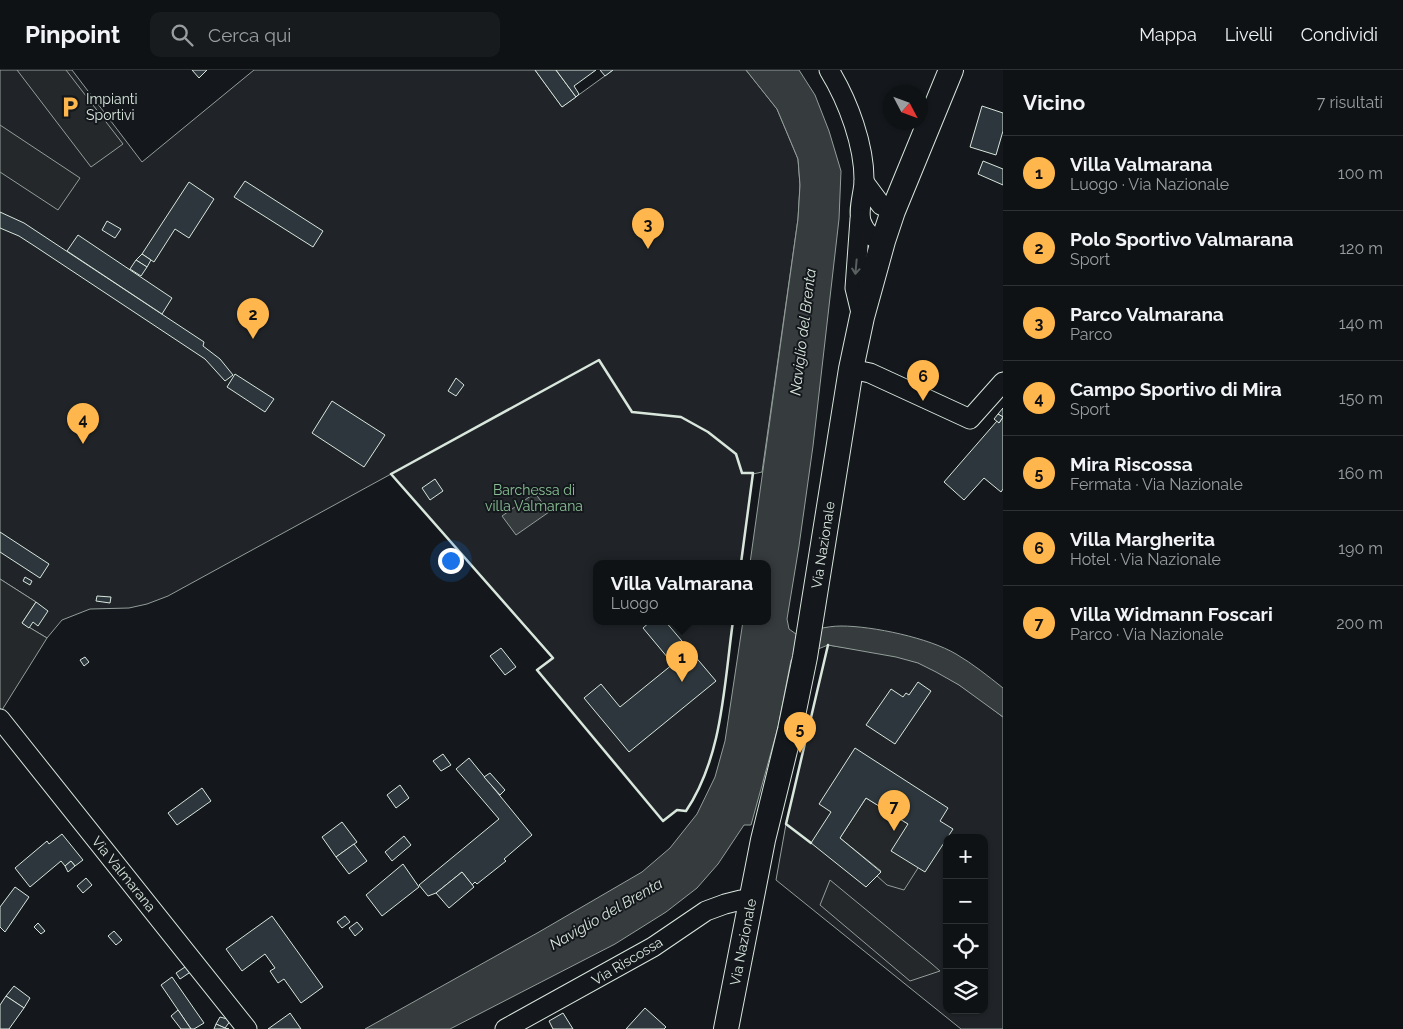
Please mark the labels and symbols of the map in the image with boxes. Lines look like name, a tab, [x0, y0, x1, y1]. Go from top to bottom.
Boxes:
north arrow	[883, 85, 928, 130]
place label: Impianti Sportivi	[86, 91, 138, 123]
parking icon: Impianti Sportivi	[57, 94, 83, 120]
pin: 3	[632, 208, 664, 249]
one-way arrow	[851, 259, 861, 275]
water label: Naviglio del Brenta	[786, 268, 820, 396]
pin: 2	[237, 298, 269, 339]
pin: 6	[907, 360, 939, 401]
pin: 4	[67, 403, 99, 444]
park label: Barchessa di villa Valmarana	[485, 482, 583, 514]
street label: Via Nazionale	[808, 500, 838, 590]
your location	[438, 548, 464, 574]
pin: 1	[666, 641, 698, 682]
pin: 5	[784, 712, 816, 753]
pin: 7	[878, 790, 910, 831]
street label: Via Valmarana	[89, 833, 159, 915]
water label: Naviglio del Brenta	[546, 874, 666, 954]
street label: Via Nazionale	[727, 897, 759, 987]
street label: Via Riscossa	[589, 934, 665, 988]

